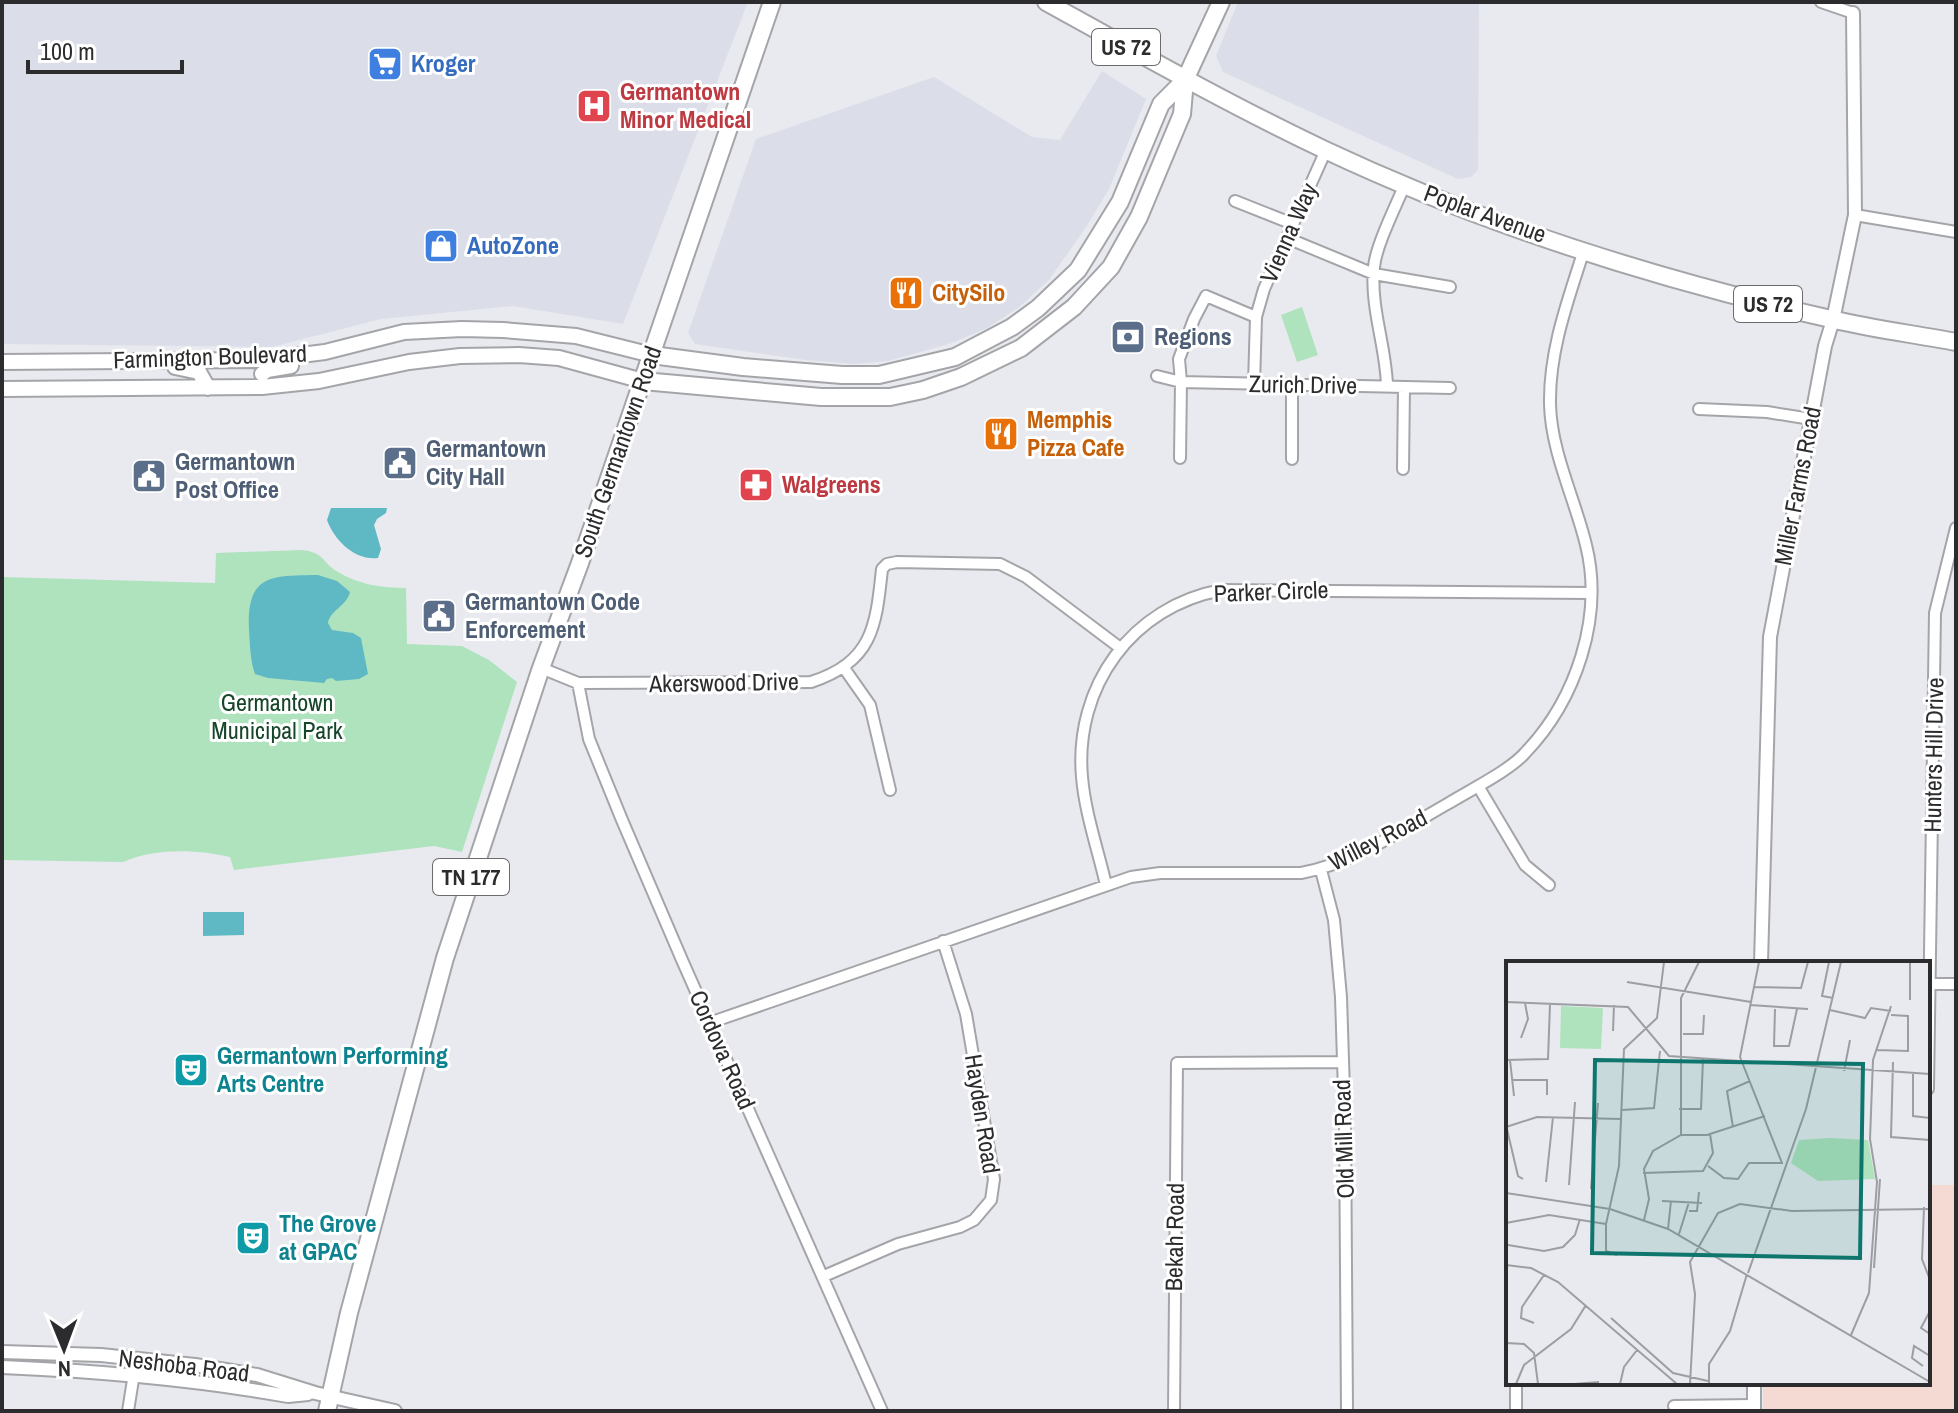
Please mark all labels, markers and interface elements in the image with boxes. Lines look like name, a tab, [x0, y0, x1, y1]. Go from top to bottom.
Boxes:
scale bar	[28, 24, 182, 74]
road number: US 72	[1092, 29, 1160, 65]
text: 100 m	[40, 35, 95, 67]
supermarket icon: Kroger	[366, 45, 404, 83]
place label: Kroger	[411, 47, 476, 79]
place label: Germantown Minor Medical	[620, 75, 751, 135]
hospital icon: Germantown Minor Medical	[575, 87, 613, 125]
street label: Poplar Avenue	[1420, 176, 1551, 250]
street label: Vienna Way	[1252, 177, 1324, 288]
shop icon: AutoZone	[422, 227, 460, 265]
place label: AutoZone	[467, 229, 559, 261]
restaurant icon: CitySilo	[887, 274, 925, 312]
place label: CitySilo	[932, 276, 1005, 308]
road number: US 72	[1734, 286, 1802, 322]
bank icon: Regions	[1109, 318, 1147, 356]
place label: Regions	[1154, 320, 1232, 352]
street label: Farmington Boulevard	[113, 337, 307, 375]
street label: South Germantown Road	[566, 341, 668, 562]
street label: Zurich Drive	[1249, 367, 1357, 401]
place label: Memphis Pizza Cafe	[1027, 403, 1124, 463]
street label: Miller Farms Road	[1766, 404, 1828, 568]
restaurant icon: Memphis Pizza Cafe	[982, 415, 1020, 453]
place label: Germantown City Hall	[426, 432, 546, 492]
public building icon: Germantown City Hall	[381, 444, 419, 482]
place label: Germantown Post Office	[175, 445, 295, 505]
public building icon: Germantown Post Office	[130, 457, 168, 495]
pharmacy icon: Walgreens	[737, 466, 775, 504]
place label: Walgreens	[782, 468, 881, 500]
street label: Parker Circle	[1213, 573, 1329, 609]
place label: Germantown Code Enforcement	[465, 585, 640, 645]
public building icon: Germantown Code Enforcement	[420, 597, 458, 635]
street label: Akerswood Drive	[648, 665, 799, 699]
street label: Hunters Hill Drive	[1916, 677, 1950, 833]
park label: Germantown Municipal Park	[211, 686, 343, 746]
street label: Willey Road	[1323, 801, 1432, 877]
road number: TN 177	[433, 859, 509, 895]
inset map	[1506, 961, 1930, 1385]
street label: Cordova Road	[682, 985, 763, 1114]
place label: Germantown Performing Arts Centre	[217, 1039, 448, 1099]
theatre icon: Germantown Performing Arts Centre	[172, 1051, 210, 1089]
street label: Hayden Road	[958, 1052, 1008, 1176]
street label: Old Mill Road	[1325, 1079, 1361, 1199]
street label: Bekah Road	[1157, 1183, 1191, 1291]
place label: The Grove at GPAC	[279, 1207, 376, 1267]
theatre icon: The Grove at GPAC	[234, 1219, 272, 1257]
north arrow	[24, 1309, 104, 1389]
street label: Neshoba Road	[117, 1341, 251, 1389]
text: N	[58, 1354, 71, 1384]

